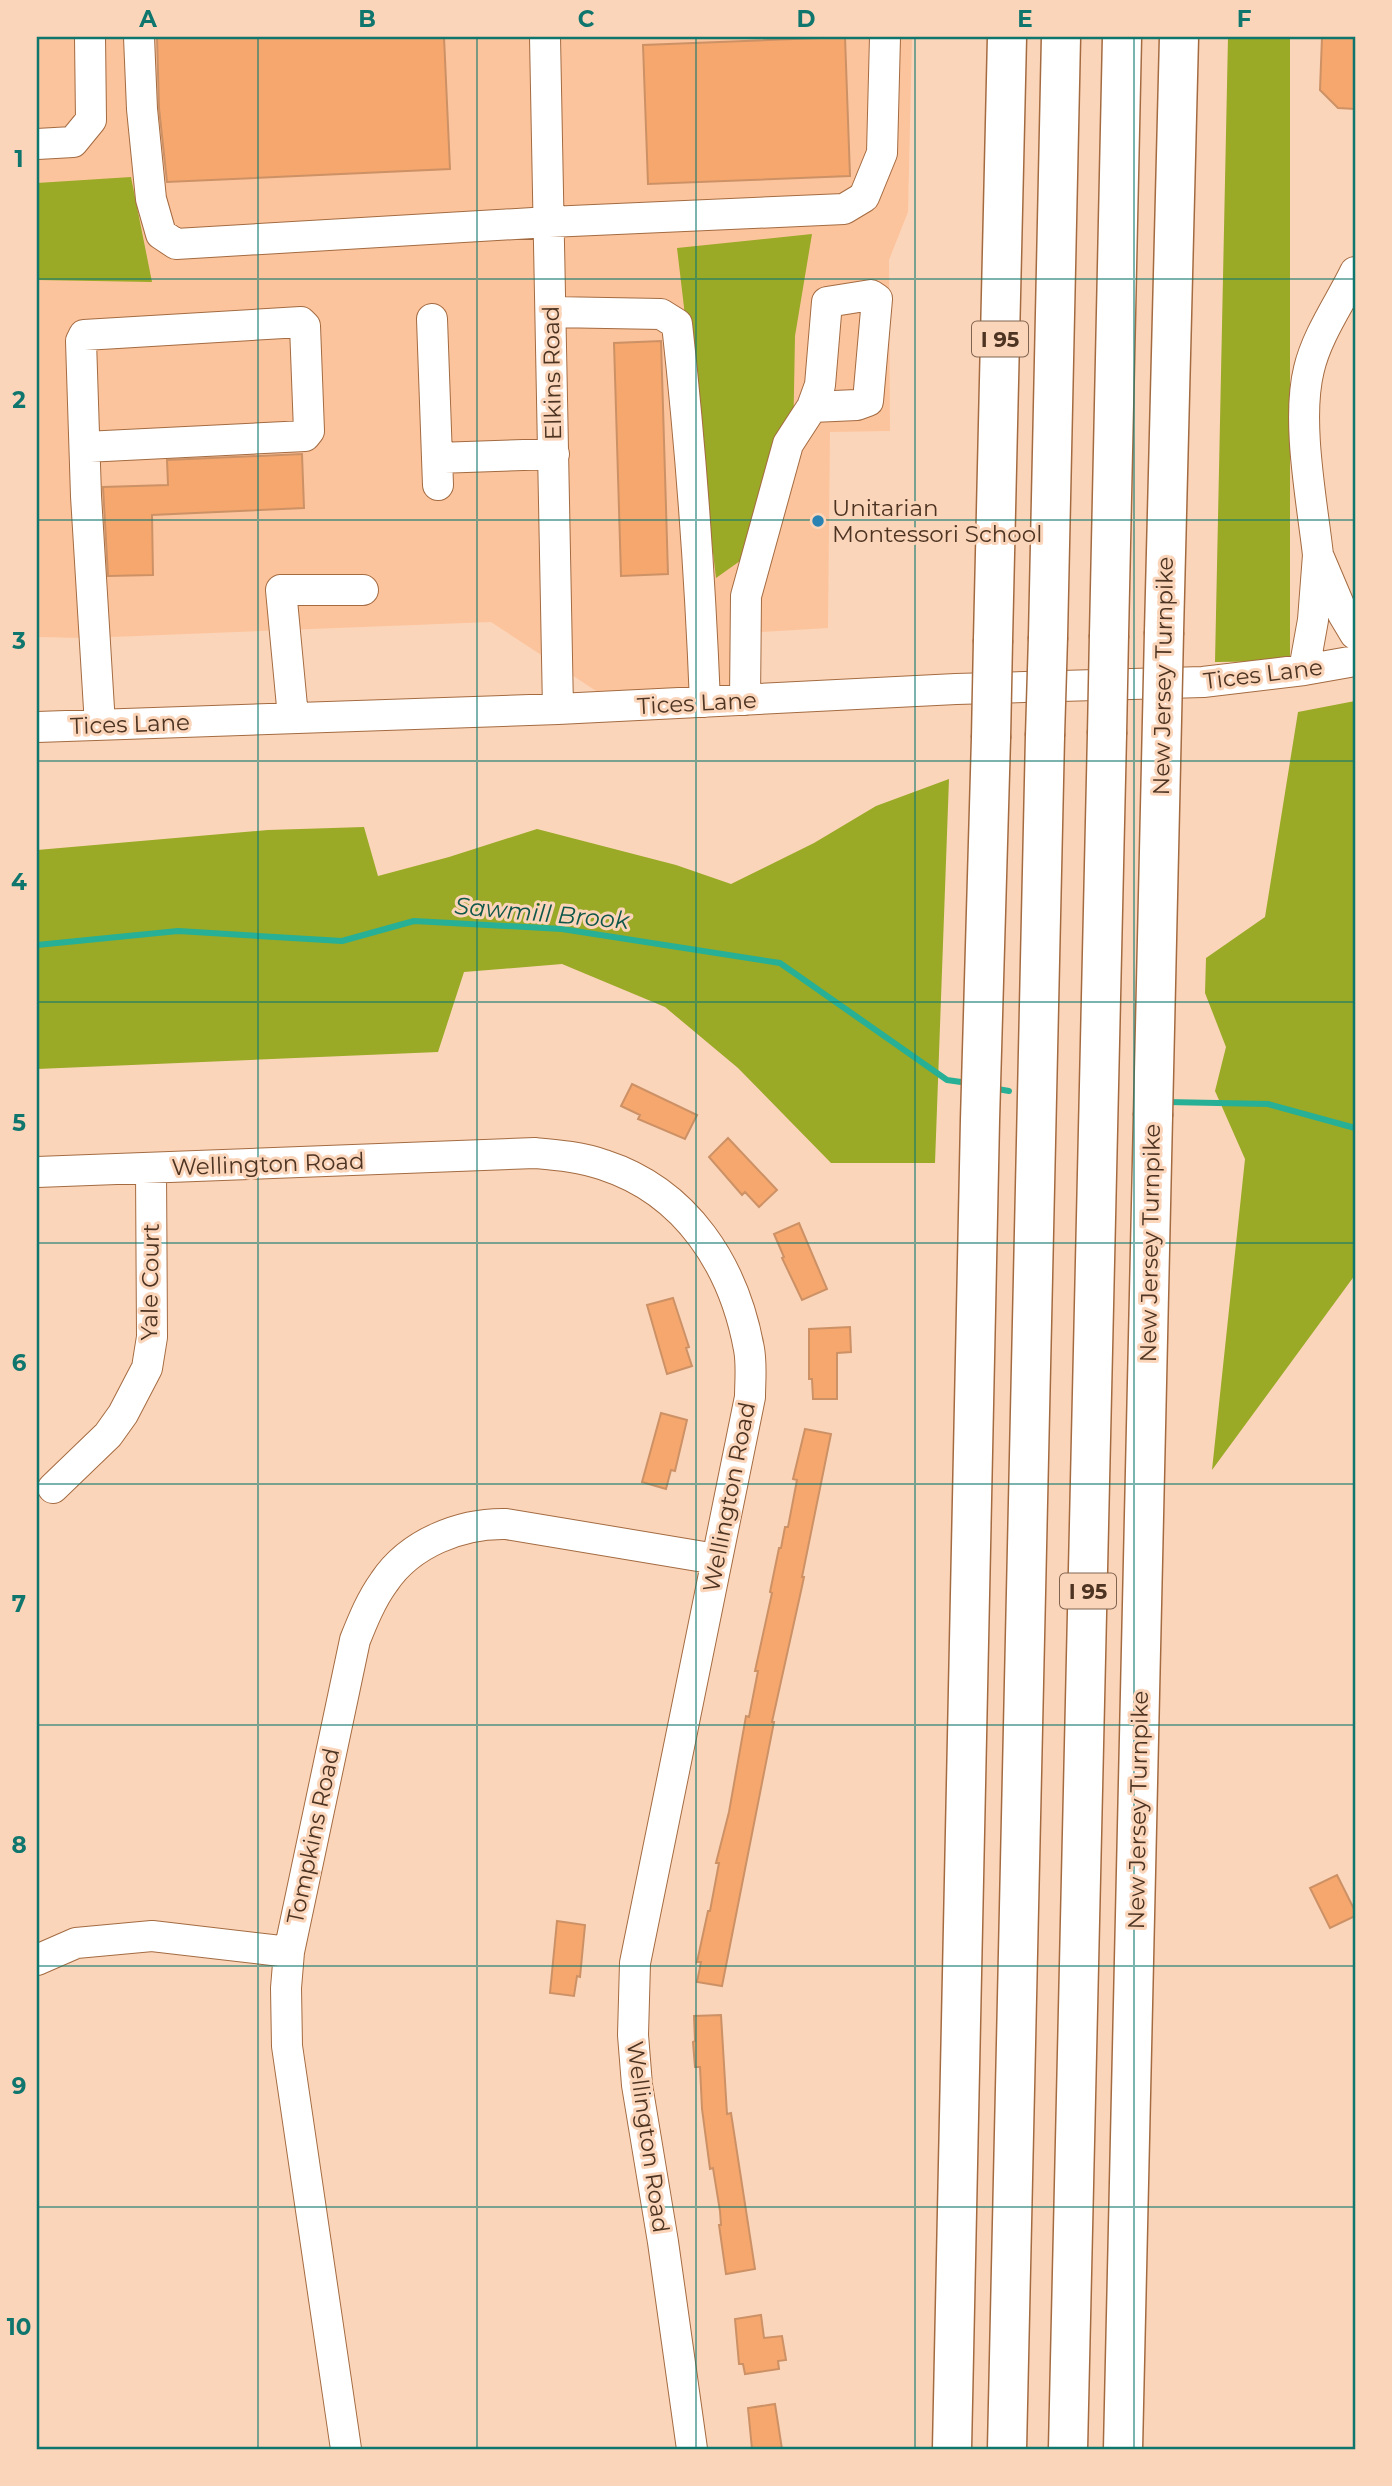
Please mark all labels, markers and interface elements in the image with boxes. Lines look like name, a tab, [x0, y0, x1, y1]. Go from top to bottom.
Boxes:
text: A	[138, 5, 157, 33]
text: B	[358, 5, 376, 33]
text: C	[578, 5, 595, 33]
text: D	[797, 5, 816, 33]
text: E	[1017, 5, 1033, 33]
text: F	[1237, 5, 1252, 33]
text: 1	[14, 145, 24, 173]
street label: Elkins Road	[537, 306, 567, 440]
road number: I 95	[972, 322, 1028, 356]
text: 2	[12, 386, 26, 414]
place label: Unitarian Montessori School	[832, 494, 1042, 548]
marker: Unitarian Montessori School	[810, 513, 826, 529]
street label: New Jersey Turnpike	[1147, 557, 1179, 795]
text: 3	[11, 627, 26, 655]
street label: Tices Lane	[1202, 653, 1324, 695]
street label: Tices Lane	[636, 686, 758, 720]
street label: Tices Lane	[70, 708, 190, 740]
text: 4	[11, 868, 27, 896]
water label: Sawmill Brook	[454, 891, 632, 935]
text: 5	[12, 1109, 26, 1137]
street label: New Jersey Turnpike	[1134, 1124, 1166, 1362]
street label: Wellington Road	[171, 1147, 365, 1181]
street label: Yale Court	[135, 1223, 165, 1341]
text: 6	[12, 1349, 27, 1377]
street label: Wellington Road	[697, 1400, 761, 1594]
road number: I 95	[1060, 1574, 1116, 1608]
text: 7	[12, 1590, 26, 1618]
street label: New Jersey Turnpike	[1122, 1691, 1154, 1929]
street label: Tompkins Road	[281, 1745, 345, 1927]
text: 8	[11, 1831, 27, 1859]
street label: Wellington Road	[621, 2039, 675, 2235]
text: 9	[12, 2072, 26, 2100]
text: 10	[7, 2313, 31, 2341]

